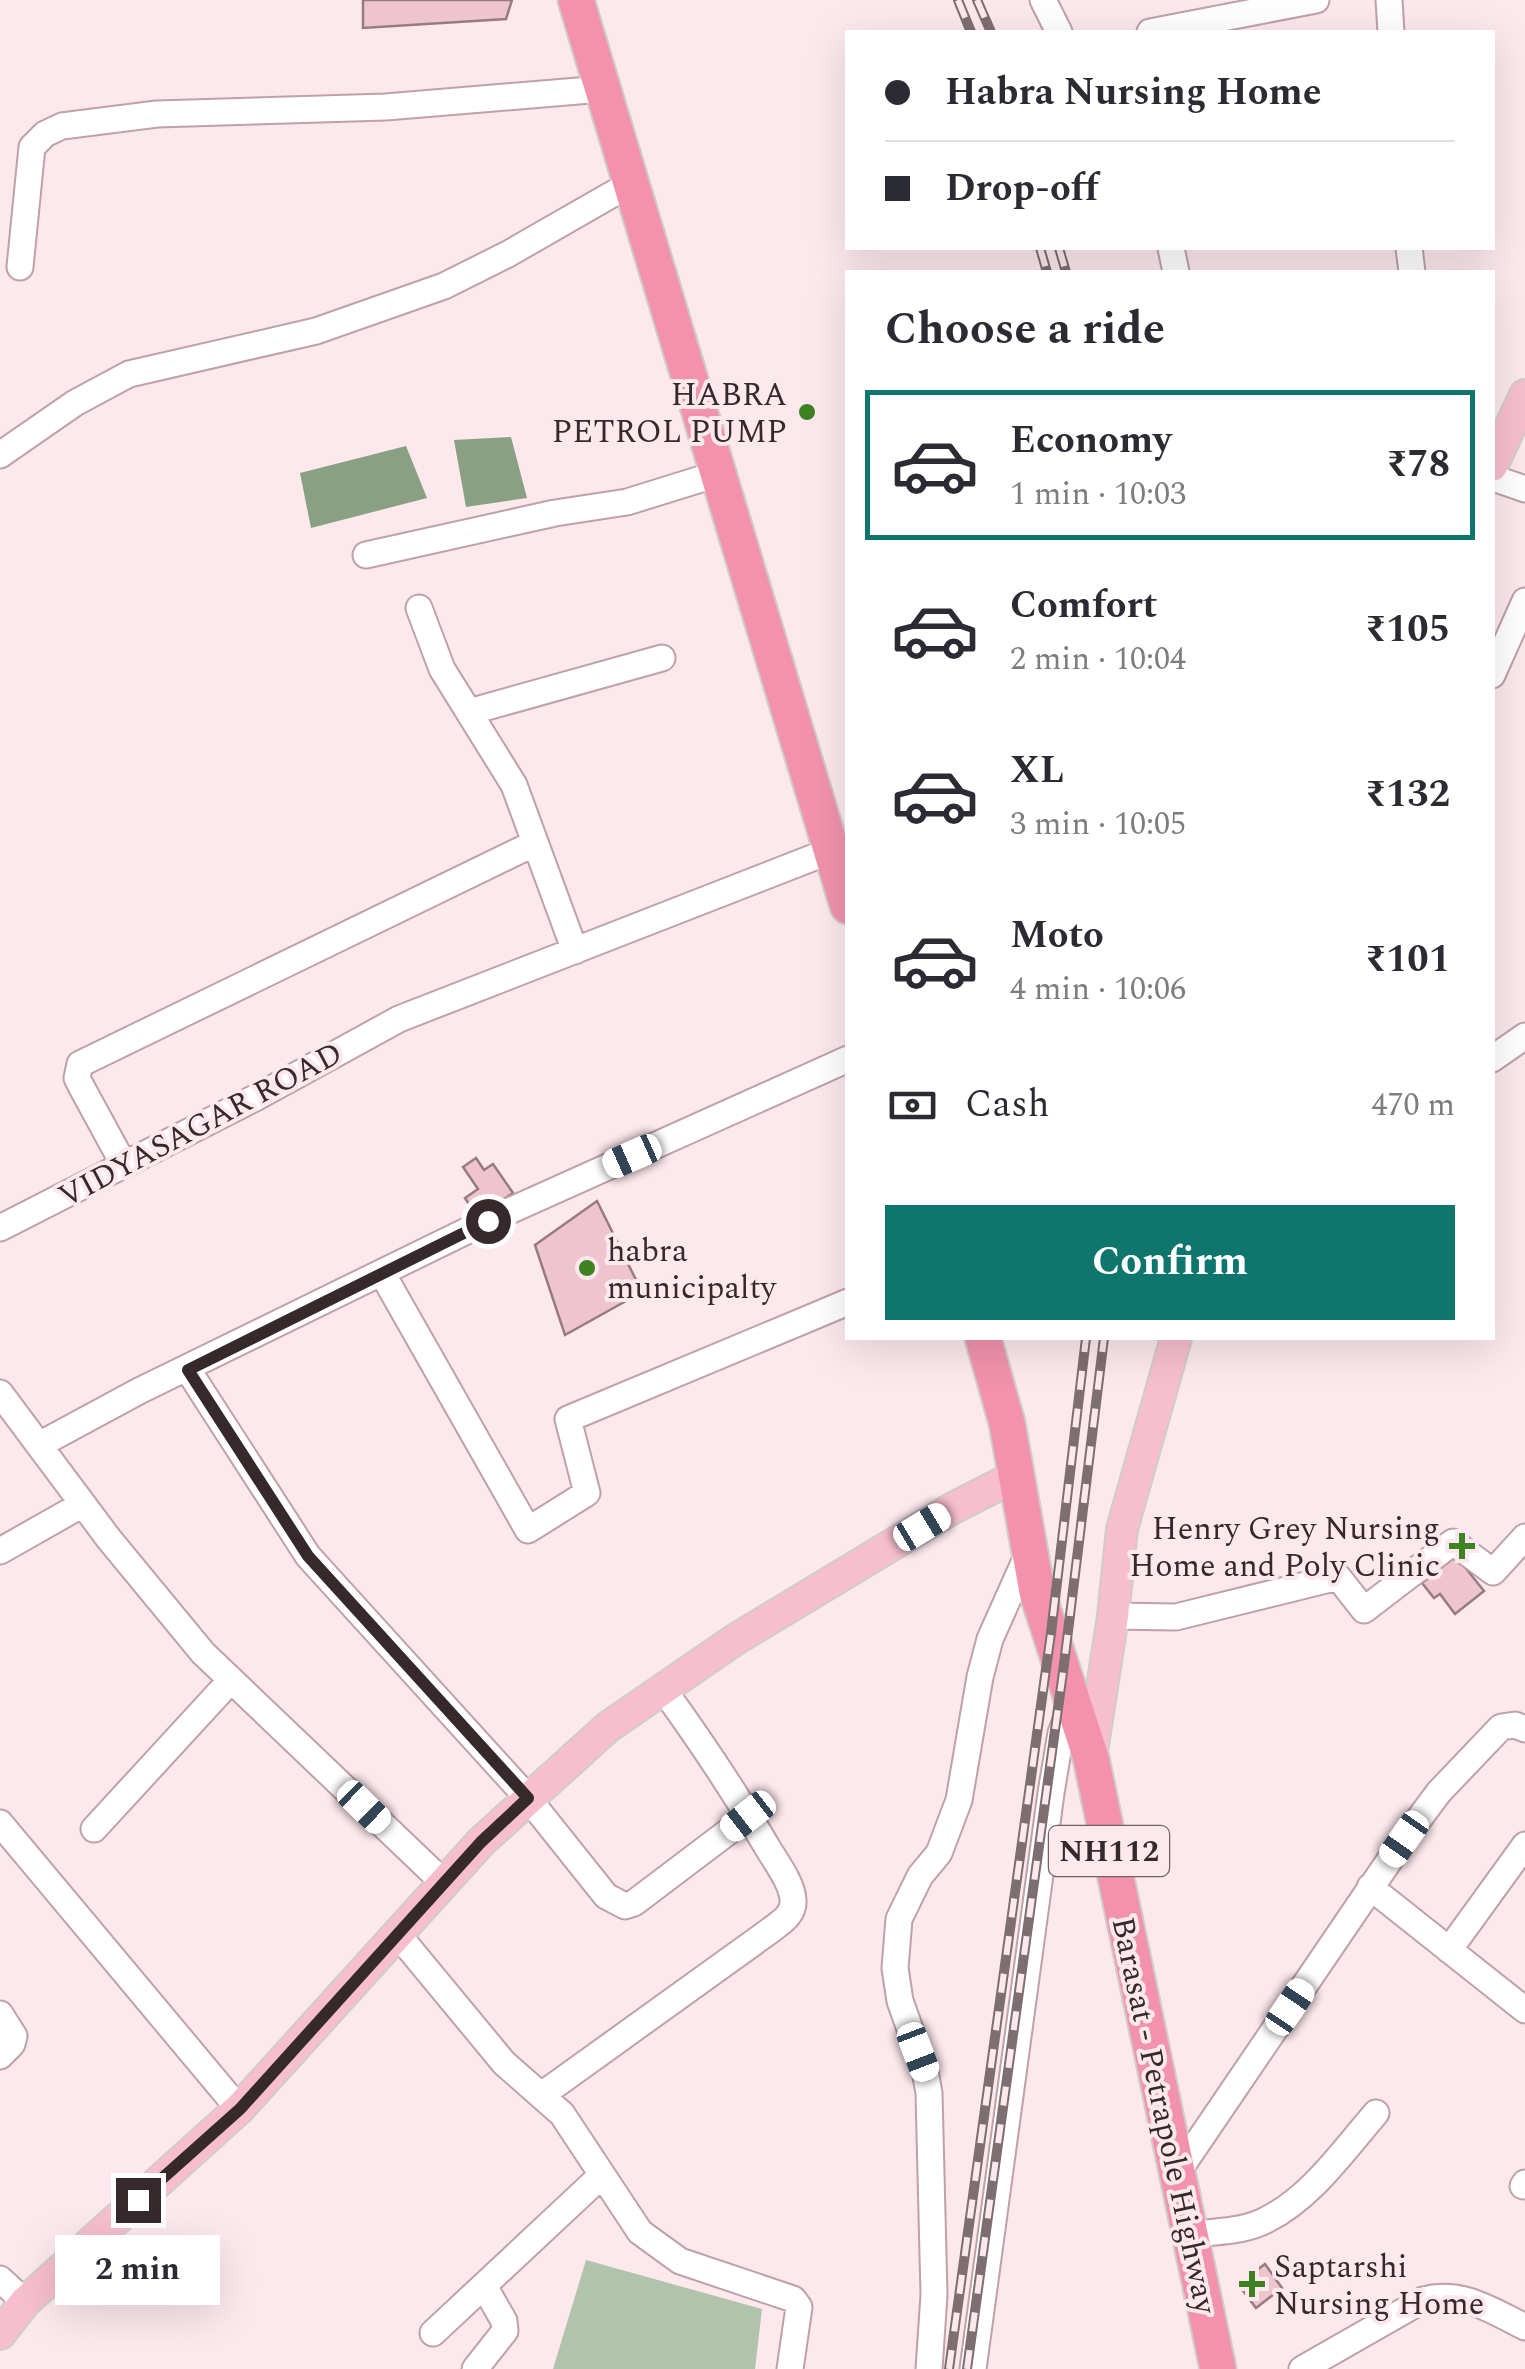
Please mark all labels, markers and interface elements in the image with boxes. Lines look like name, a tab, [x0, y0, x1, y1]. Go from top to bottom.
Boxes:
text: Habra Nursing Home	[945, 64, 1322, 122]
text: Drop-off	[945, 160, 1099, 218]
text: Choose a ride	[885, 295, 1165, 364]
place label: HABRA PETROL PUMP	[552, 371, 787, 457]
marker: HABRA PETROL PUMP	[796, 401, 818, 423]
text: Economy	[1010, 412, 1171, 470]
icon: car	[890, 420, 980, 510]
text: ₹78	[1386, 436, 1450, 494]
text: 1 min · 10:03	[1010, 470, 1186, 519]
text: Comfort	[1010, 577, 1157, 635]
icon: car	[890, 585, 980, 675]
text: ₹105	[1365, 601, 1450, 659]
text: 2 min · 10:04	[1010, 635, 1186, 684]
text: XL	[1010, 742, 1064, 800]
icon: car	[890, 750, 980, 840]
text: ₹132	[1365, 766, 1450, 824]
text: 3 min · 10:05	[1010, 800, 1186, 849]
text: Moto	[1010, 907, 1104, 965]
icon: car	[890, 915, 980, 1005]
text: ₹101	[1365, 931, 1450, 989]
text: 4 min · 10:06	[1010, 965, 1186, 1014]
street label: VIDYASAGAR ROAD	[50, 1030, 352, 1221]
text: Cash	[965, 1076, 1050, 1134]
icon: cash	[885, 1078, 940, 1133]
text: 470 m	[1371, 1081, 1455, 1130]
car	[598, 1130, 666, 1182]
route start	[466, 1199, 511, 1244]
button: Confirm	[885, 1205, 1455, 1320]
place label: habra municipalty	[607, 1227, 778, 1313]
marker: habra municipalty	[576, 1257, 598, 1279]
car	[889, 1499, 955, 1555]
place label: Henry Grey Nursing Home and Poly Clinic	[1129, 1505, 1440, 1591]
marker: Henry Grey Nursing Home and Poly Clinic	[1449, 1533, 1475, 1559]
car	[332, 1775, 396, 1839]
car	[715, 1786, 781, 1846]
car	[1375, 1806, 1433, 1872]
road number: NH112	[1049, 1826, 1169, 1876]
street label: Barasat - Petrapole Highway	[1098, 1912, 1230, 2320]
car	[1261, 1974, 1319, 2040]
car	[893, 2019, 943, 2085]
route end	[116, 2178, 161, 2223]
callout: 2 min	[56, 2235, 220, 2305]
place label: Saptarshi Nursing Home	[1274, 2243, 1484, 2329]
text: 2 min	[95, 2245, 180, 2294]
marker: Saptarshi Nursing Home	[1239, 2271, 1265, 2297]

